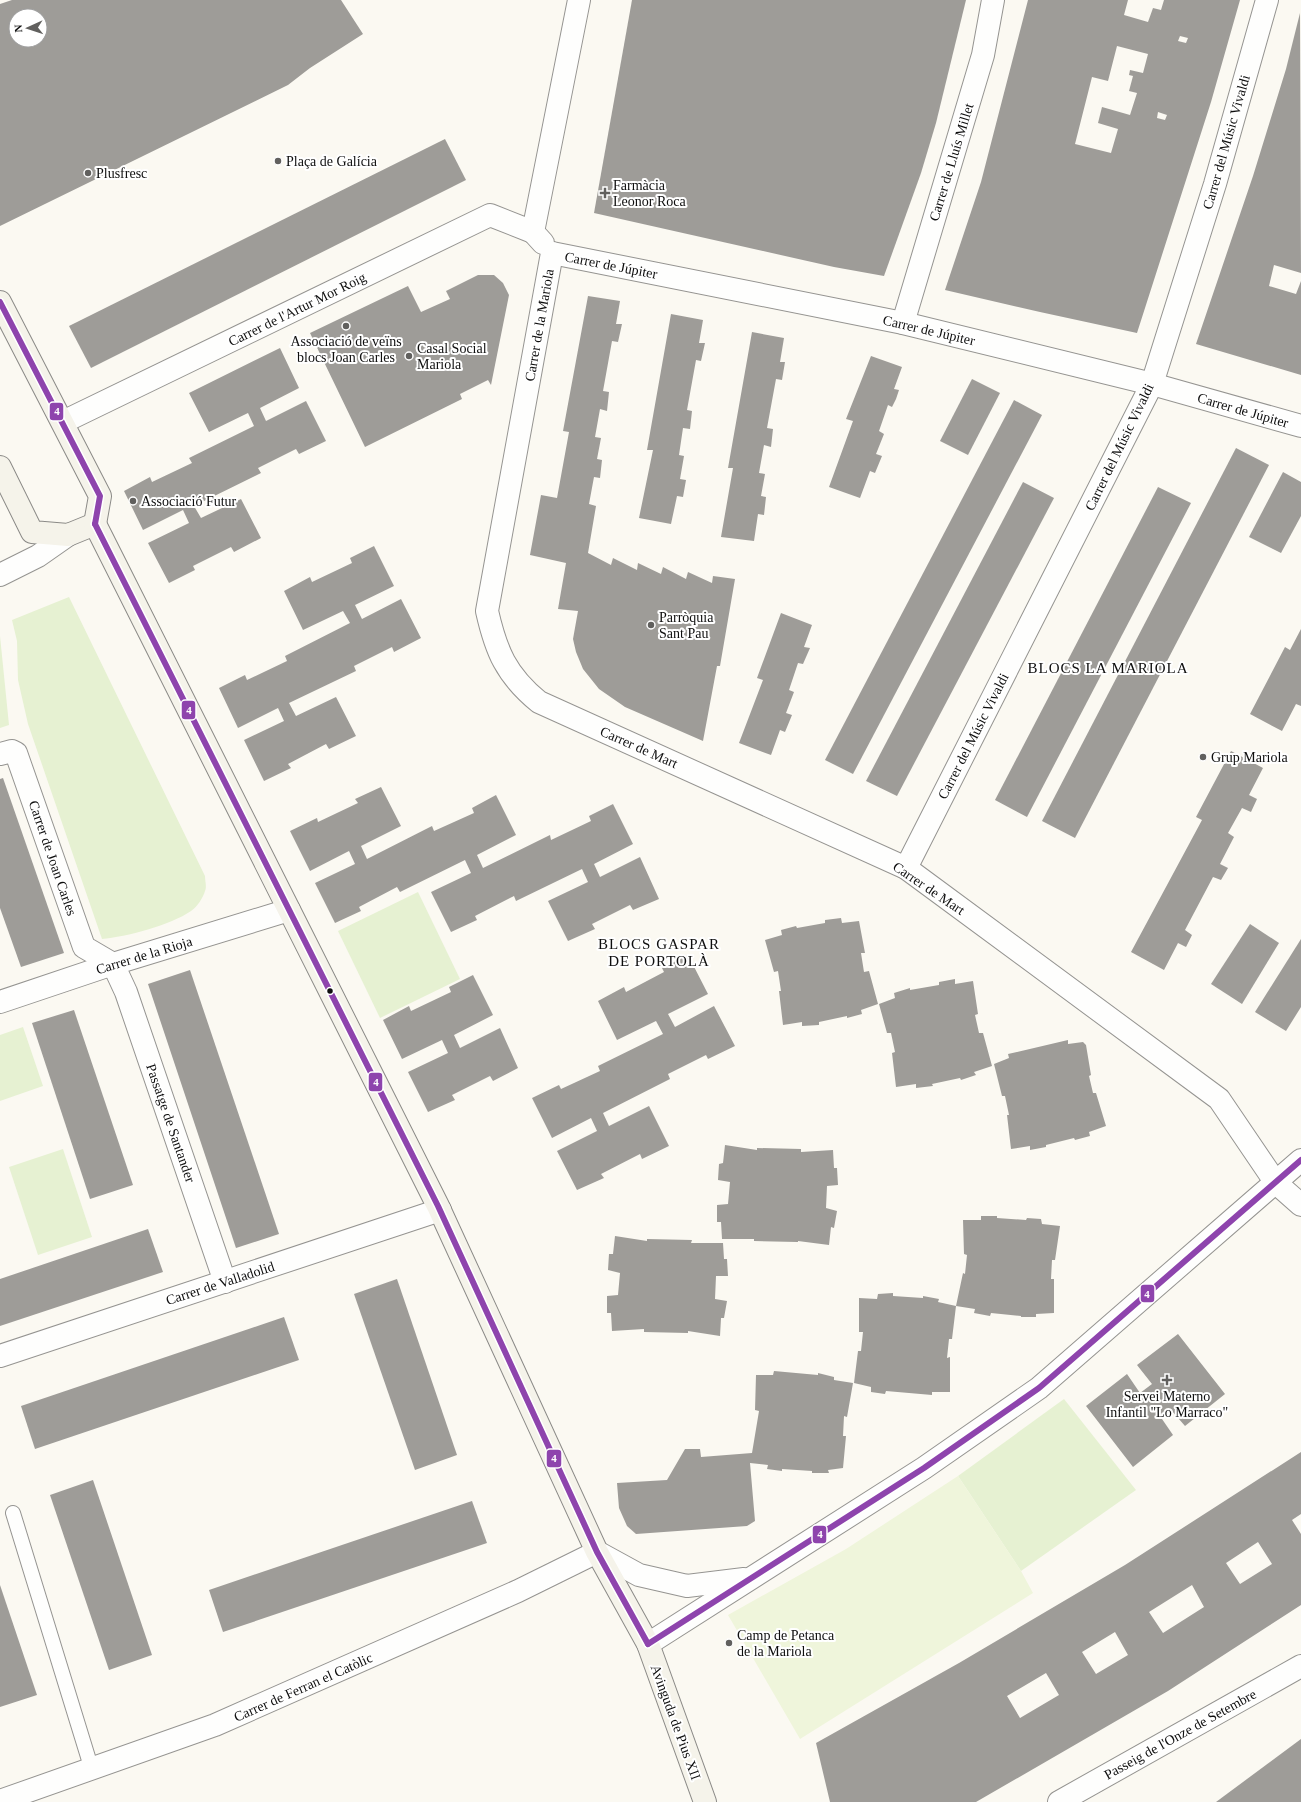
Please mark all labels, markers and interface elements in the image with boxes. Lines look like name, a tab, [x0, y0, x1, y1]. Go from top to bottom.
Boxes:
north arrow	[8, 8, 48, 48]
text: N	[12, 24, 24, 33]
street label: Carrer del Músic Vivaldi	[1200, 73, 1253, 211]
street label: Carrer de Lluís Millet	[926, 101, 977, 223]
place label: Plaça de Galícia	[286, 154, 378, 169]
marker: Plaça de Galícia	[273, 156, 283, 166]
place label: Plusfresc	[96, 166, 147, 181]
marker: Plusfresc	[83, 168, 93, 178]
place label: Farmàcia Leonor Roca	[613, 178, 686, 209]
marker: Farmàcia Leonor Roca	[600, 188, 610, 198]
street label: Carrer de Júpiter	[563, 249, 659, 282]
street label: Carrer de la Mariola	[522, 267, 557, 382]
street label: Carrer de l'Artur Mor Roig	[226, 270, 368, 349]
street label: Carrer de Júpiter	[881, 313, 977, 348]
marker: Associació de veïns blocs Joan Carles	[341, 321, 351, 331]
place label: Associació de veïns blocs Joan Carles	[290, 334, 402, 365]
place label: Casal Social Mariola	[417, 341, 487, 372]
marker: Casal Social Mariola	[404, 351, 414, 361]
street label: Carrer del Músic Vivaldi	[1082, 381, 1157, 513]
street label: Carrer de Júpiter	[1196, 390, 1290, 431]
line badge: 4	[49, 402, 64, 421]
text: 4	[54, 405, 60, 417]
place label: Associació Futur	[141, 494, 237, 509]
marker: Associació Futur	[128, 496, 138, 506]
place label: Parròquia Sant Pau	[659, 610, 714, 641]
marker: Parròquia Sant Pau	[646, 620, 656, 630]
district label: BLOCS LA MARIOLA	[1027, 660, 1189, 676]
street label: Carrer del Músic Vivaldi	[935, 671, 1012, 802]
line badge: 4	[181, 700, 196, 720]
text: 4	[186, 704, 192, 716]
street label: Carrer de Mart	[598, 724, 680, 771]
place label: Grup Mariola	[1211, 750, 1288, 765]
marker: Grup Mariola	[1198, 752, 1208, 762]
street label: Carrer de Joan Carles	[26, 799, 79, 918]
street label: Carrer de Mart	[890, 859, 967, 918]
street label: Carrer de la Rioja	[94, 933, 195, 977]
district label: BLOCS GASPAR DE PORTOLÀ	[598, 936, 720, 969]
unlabelled marker	[325, 986, 335, 996]
street label: Passatge de Santander	[143, 1062, 198, 1185]
line badge: 4	[368, 1072, 383, 1092]
text: 4	[373, 1076, 379, 1088]
street label: Carrer de Valladolid	[164, 1259, 276, 1308]
line badge: 4	[1140, 1284, 1155, 1303]
text: 4	[1144, 1288, 1150, 1300]
marker: Servei Materno Infantil "Lo Marraco"	[1161, 1374, 1173, 1386]
place label: Servei Materno Infantil "Lo Marraco"	[1106, 1389, 1228, 1420]
line badge: 4	[546, 1449, 562, 1468]
text: 4	[551, 1452, 557, 1464]
line badge: 4	[812, 1525, 827, 1544]
text: 4	[817, 1528, 823, 1540]
place label: Camp de Petanca de la Mariola	[737, 1628, 835, 1659]
marker: Camp de Petanca de la Mariola	[724, 1638, 734, 1648]
street label: Carrer de Ferran el Catòlic	[232, 1650, 375, 1725]
street label: Avinguda de Pius XII	[648, 1663, 703, 1782]
street label: Passeig de l'Onze de Setembre	[1102, 1686, 1259, 1783]

